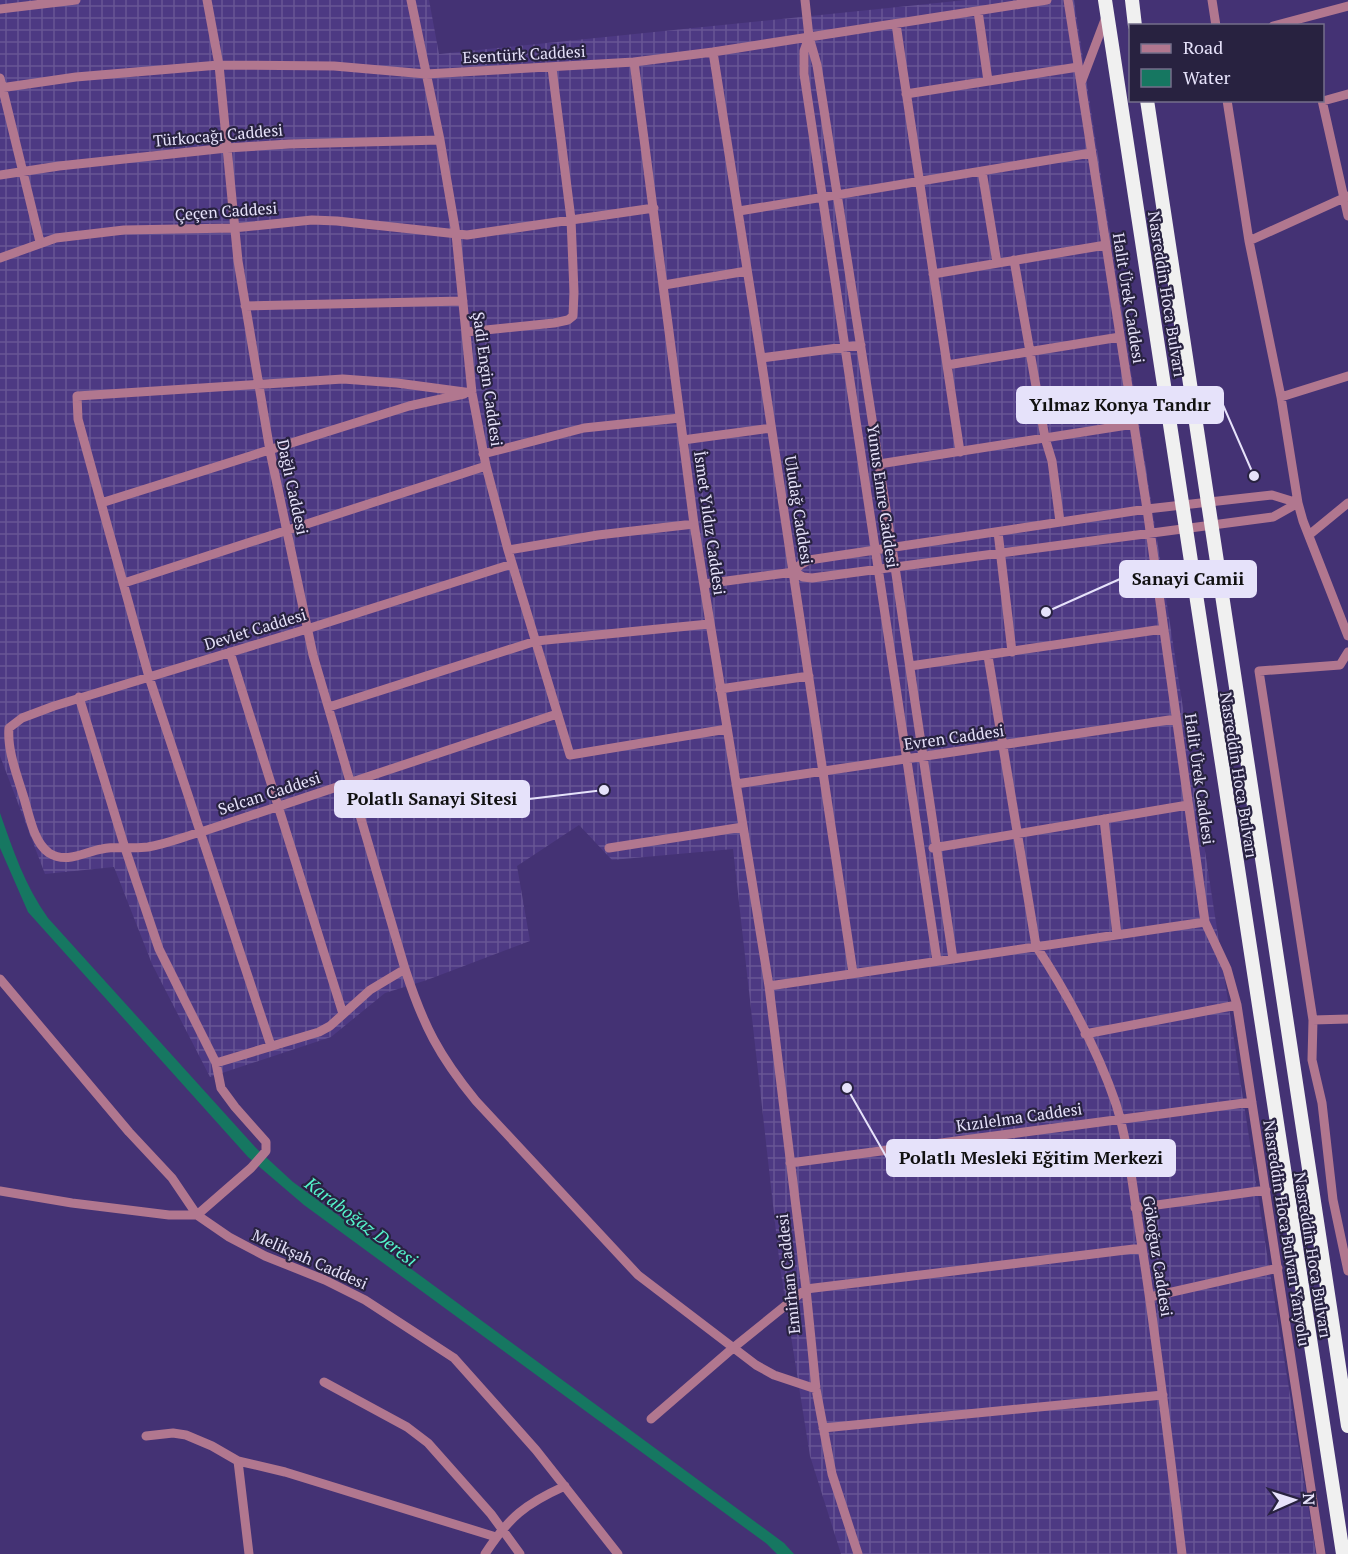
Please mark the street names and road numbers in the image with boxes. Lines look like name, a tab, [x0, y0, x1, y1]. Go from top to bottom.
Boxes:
street label: Esentürk Caddesi	[462, 40, 586, 68]
street label: Türkocağı Caddesi	[152, 118, 284, 152]
street label: Çeçen Caddesi	[174, 196, 278, 226]
street label: Nasreddin Hoca Bulvarı	[1143, 209, 1191, 379]
street label: Halit Ürek Caddesi	[1108, 231, 1150, 365]
street label: Şadi Engin Caddesi	[468, 310, 508, 448]
street label: Yunus Emre Caddesi	[862, 423, 904, 569]
street label: Dağlı Caddesi	[272, 437, 314, 537]
street label: İsmet Yıldız Caddesi	[689, 449, 731, 597]
street label: Uludağ Caddesi	[780, 454, 818, 566]
street label: Devlet Caddesi	[201, 603, 309, 655]
street label: Nasreddin Hoca Bulvarı	[1215, 690, 1263, 860]
street label: Halit Ürek Caddesi	[1180, 712, 1220, 846]
street label: Evren Caddesi	[902, 719, 1006, 755]
street label: Selcan Caddesi	[215, 766, 323, 820]
street label: Kızılelma Caddesi	[955, 1097, 1084, 1137]
street label: Nasreddin Hoca Bulvarı Yanyolu	[1260, 1118, 1314, 1348]
street label: Nasreddin Hoca Bulvarı	[1290, 1171, 1336, 1339]
street label: Gökoğuz Caddesi	[1138, 1194, 1178, 1318]
street label: Emirhan Caddesi	[771, 1213, 805, 1335]
street label: Melikşah Caddesi	[249, 1224, 371, 1294]

